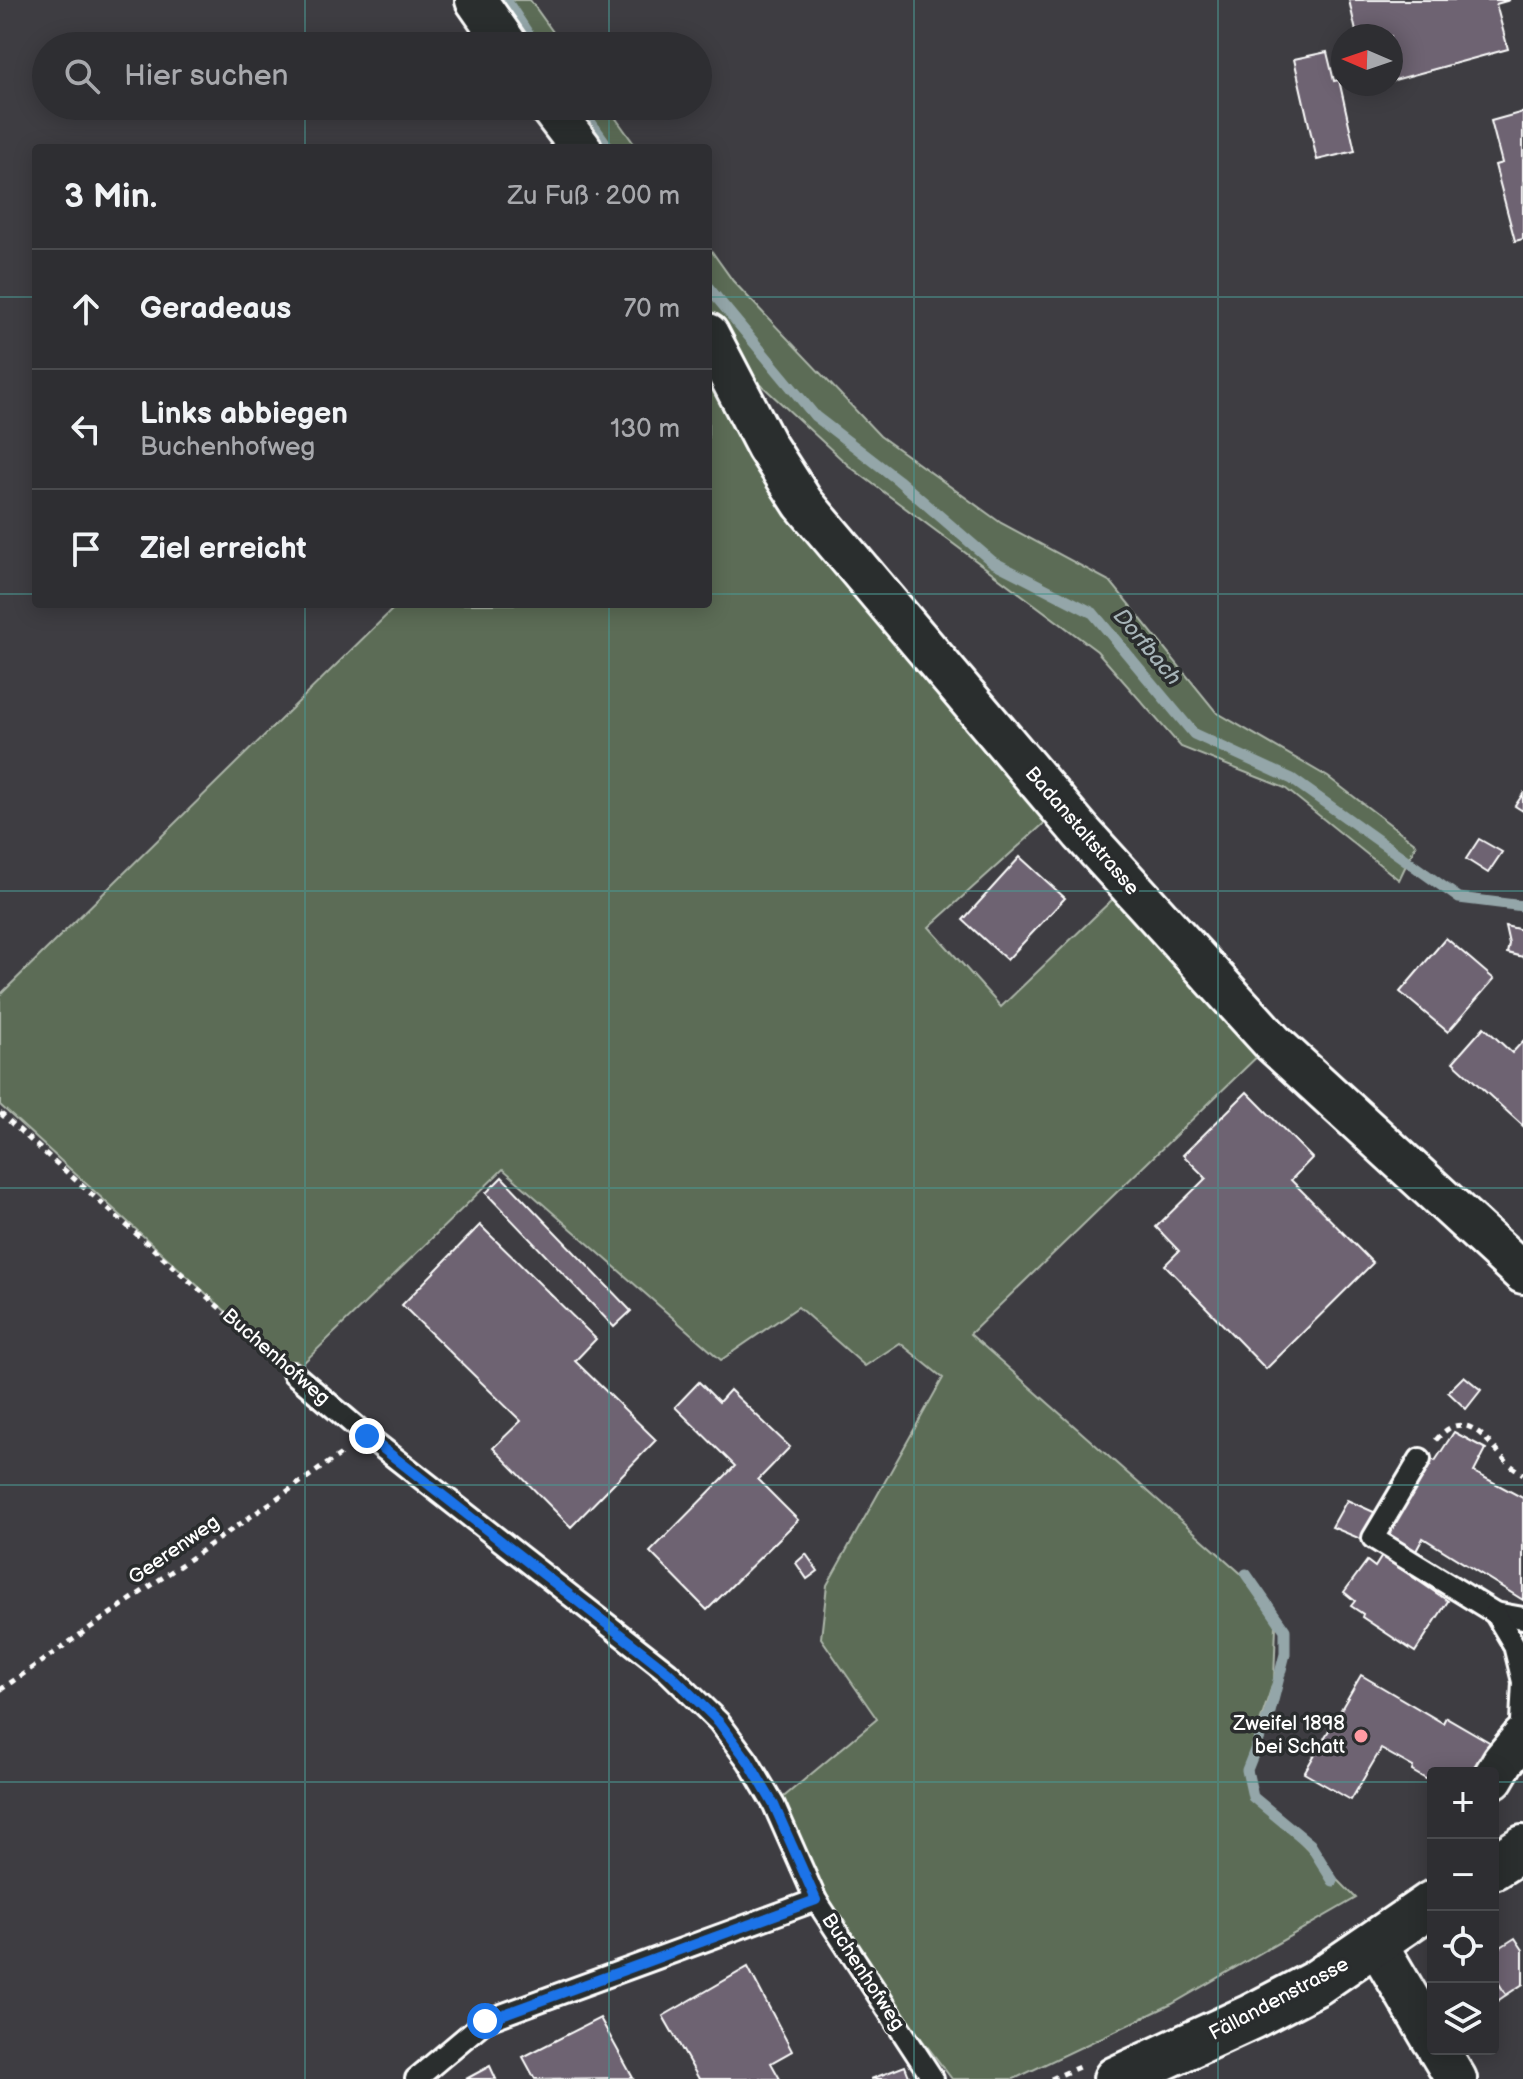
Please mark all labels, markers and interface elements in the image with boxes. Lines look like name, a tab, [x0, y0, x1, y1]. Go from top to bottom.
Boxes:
north arrow	[1331, 24, 1403, 96]
search box	[32, 32, 712, 120]
icon: search	[60, 54, 104, 98]
text: Hier suchen	[124, 58, 289, 94]
text: 3 Min.	[64, 176, 157, 217]
text: Zu Fuß · 200 m	[508, 181, 680, 212]
icon: ahead	[64, 287, 108, 331]
text: Geradeaus	[140, 291, 291, 327]
text: 70 m	[623, 294, 680, 325]
text: Links abbiegen	[140, 396, 348, 432]
icon: left	[64, 407, 108, 451]
text: 130 m	[610, 414, 680, 445]
text: Buchenhofweg	[140, 432, 315, 463]
icon: arrive	[64, 527, 108, 571]
text: Ziel erreicht	[140, 531, 307, 567]
water label: Dorfbach	[1107, 603, 1187, 691]
street label: Badanstaltstrasse	[1020, 762, 1144, 900]
street label: Buchenhofweg	[217, 1304, 335, 1410]
route end	[349, 1418, 385, 1454]
street label: Geerenweg	[124, 1510, 224, 1590]
place label: Zweifel 1898 bei Schatt	[1232, 1712, 1345, 1759]
marker: Zweifel 1898 bei Schatt	[1352, 1727, 1370, 1745]
map controls	[1427, 1767, 1499, 2055]
button: +	[1427, 1767, 1499, 1839]
button: −	[1427, 1839, 1499, 1911]
street label: Buchenhofweg	[816, 1909, 910, 2035]
button: locate	[1427, 1911, 1499, 1983]
street label: Fällandenstrasse	[1205, 1952, 1353, 2046]
button: layers	[1427, 1983, 1499, 2055]
route start	[467, 2003, 503, 2039]

